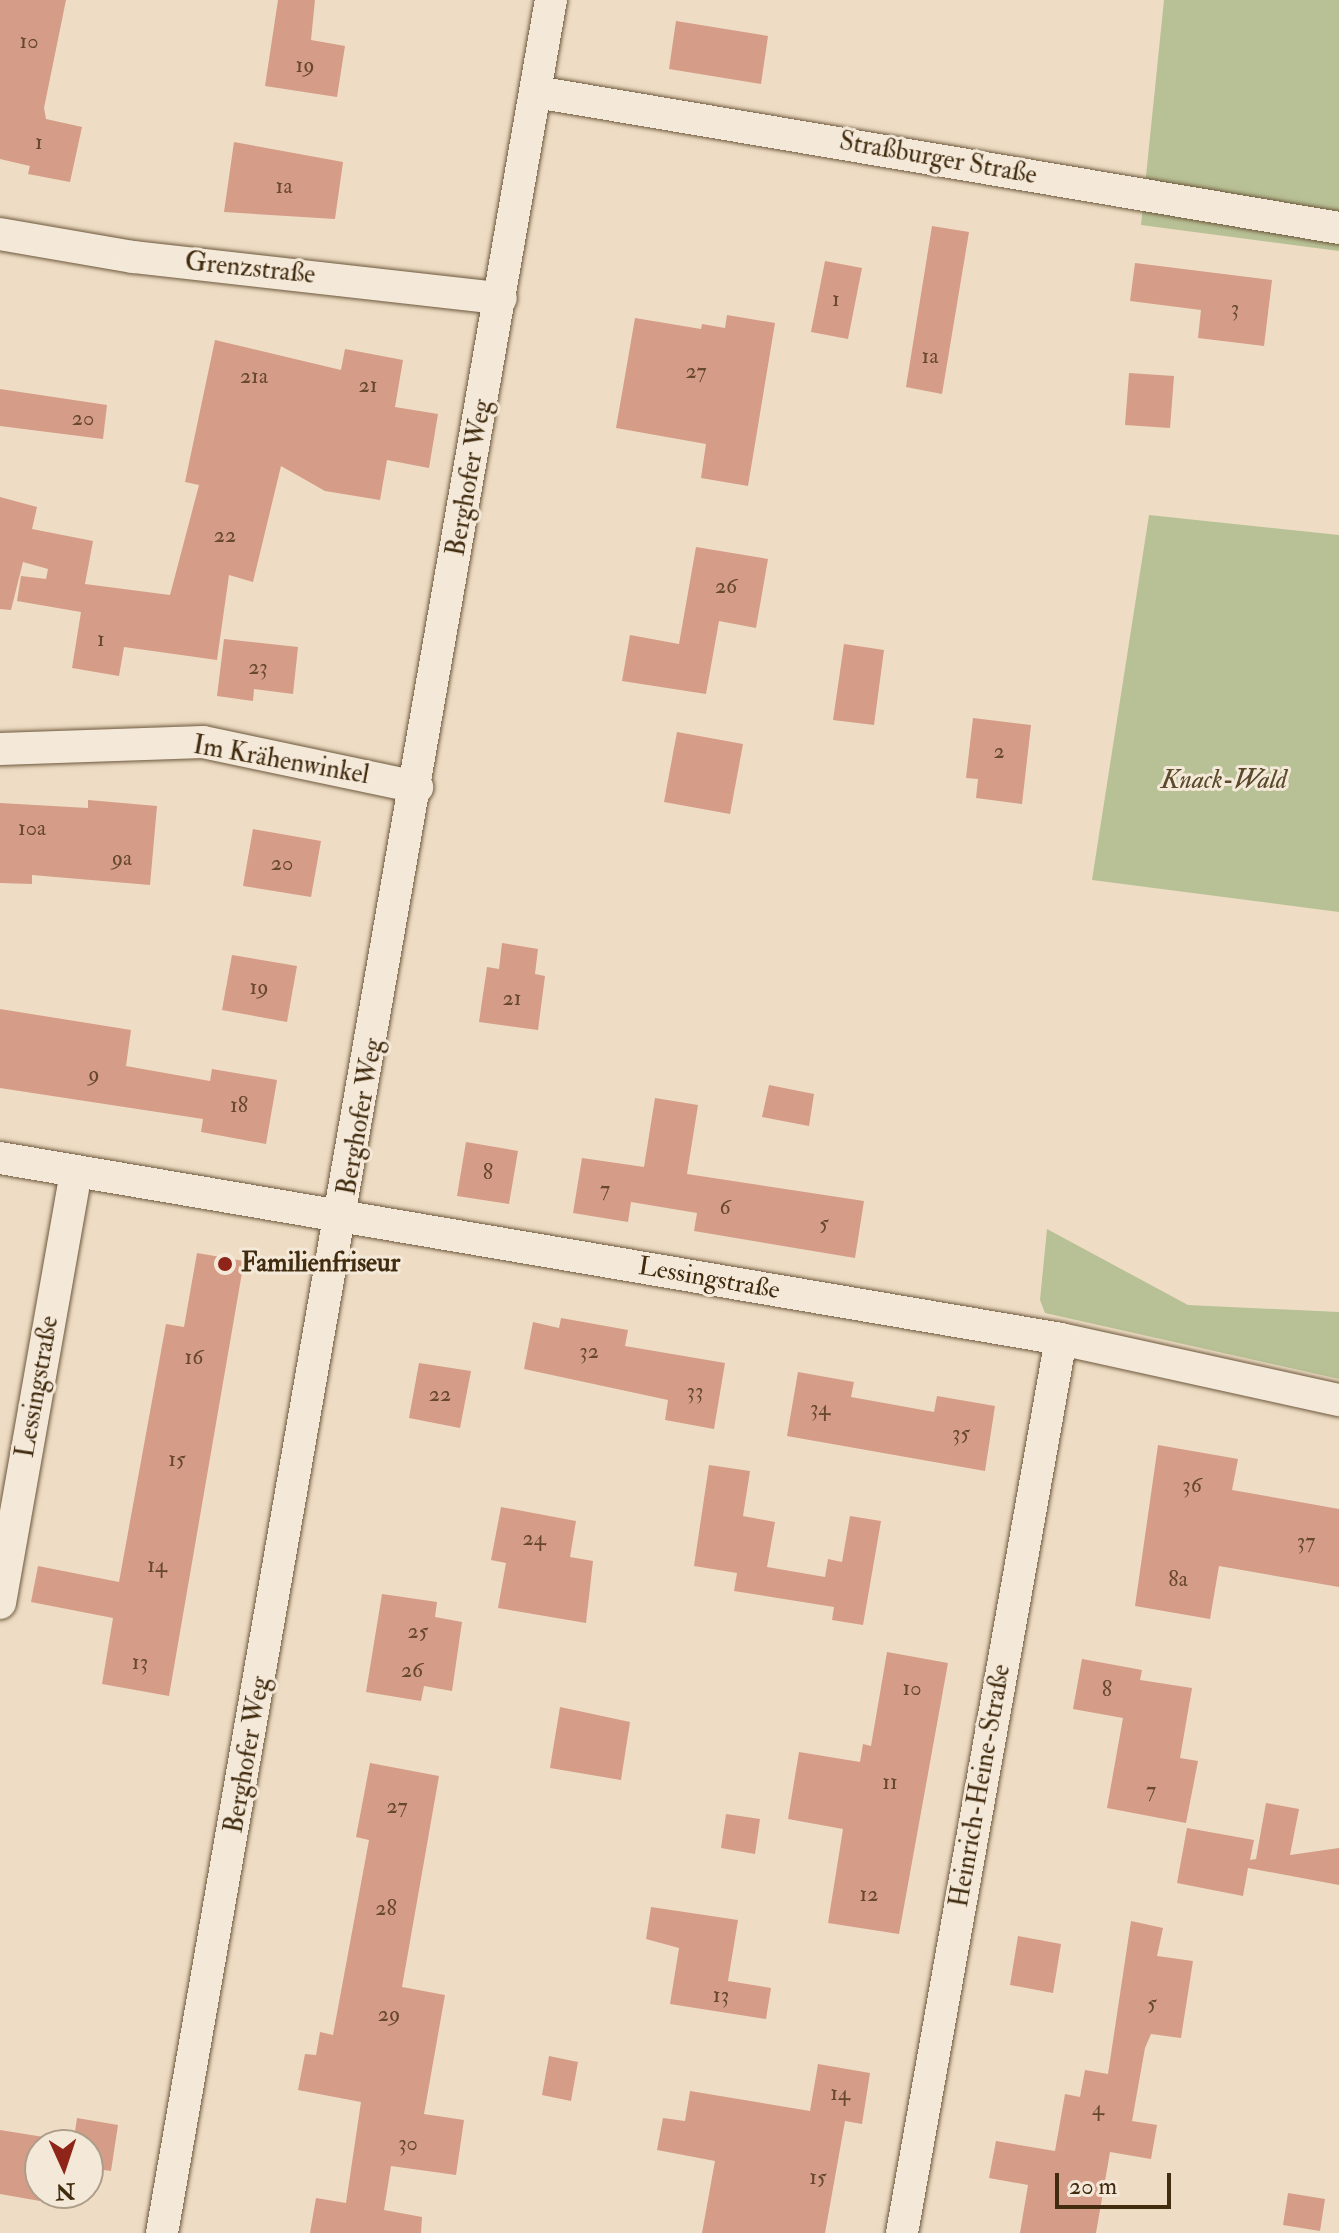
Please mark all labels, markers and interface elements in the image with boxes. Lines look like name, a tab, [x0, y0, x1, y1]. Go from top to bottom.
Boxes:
house number: 10	[19, 29, 39, 55]
house number: 19	[295, 53, 315, 79]
street label: Straßburger Straße	[837, 126, 1039, 192]
house number: 1	[35, 130, 43, 156]
house number: 1a	[276, 174, 292, 200]
street label: Grenzstraße	[183, 247, 317, 291]
house number: 1	[832, 287, 840, 313]
house number: 3	[1231, 296, 1239, 322]
house number: 1a	[922, 344, 938, 370]
house number: 27	[685, 359, 707, 385]
house number: 21a	[240, 364, 268, 390]
house number: 21	[358, 373, 378, 399]
street label: Berghofer Weg	[441, 397, 499, 559]
house number: 20	[72, 406, 94, 432]
house number: 22	[214, 523, 236, 549]
house number: 26	[715, 574, 737, 600]
house number: 1	[97, 627, 105, 653]
house number: 23	[248, 655, 268, 681]
street label: Im Krähenwinkel	[191, 730, 371, 792]
house number: 2	[993, 739, 1005, 765]
park label: Knack-Wald	[1161, 765, 1287, 797]
house number: 10a	[18, 816, 46, 842]
house number: 9a	[112, 846, 132, 872]
house number: 20	[271, 851, 293, 877]
house number: 19	[249, 975, 269, 1001]
house number: 21	[502, 986, 522, 1012]
street label: Berghofer Weg	[332, 1036, 390, 1198]
house number: 9	[88, 1062, 100, 1088]
house number: 18	[230, 1093, 248, 1119]
house number: 8	[483, 1160, 493, 1186]
house number: 7	[600, 1177, 610, 1203]
house number: 6	[719, 1195, 731, 1221]
house number: 5	[819, 1211, 829, 1237]
place label: Familienfriseur	[241, 1248, 400, 1280]
street label: Lessingstraße	[636, 1251, 782, 1307]
marker: Familienfriseur	[216, 1255, 234, 1273]
street label: Lessingstraße	[10, 1314, 66, 1460]
house number: 32	[579, 1339, 599, 1365]
house number: 16	[185, 1345, 203, 1371]
house number: 33	[687, 1379, 703, 1405]
house number: 22	[429, 1382, 451, 1408]
house number: 34	[810, 1396, 830, 1422]
house number: 35	[952, 1421, 970, 1447]
house number: 15	[168, 1447, 186, 1473]
house number: 36	[1182, 1473, 1202, 1499]
house number: 24	[522, 1526, 546, 1552]
house number: 37	[1297, 1529, 1315, 1555]
house number: 14	[147, 1553, 167, 1579]
house number: 8a	[1168, 1567, 1188, 1593]
house number: 25	[408, 1619, 428, 1645]
house number: 13	[132, 1650, 148, 1676]
house number: 26	[401, 1658, 423, 1684]
street label: Heinrich-Heine-Straße	[944, 1662, 1018, 1910]
street label: Berghofer Weg	[219, 1674, 277, 1836]
house number: 10	[902, 1676, 922, 1702]
house number: 8	[1102, 1677, 1112, 1703]
house number: 11	[882, 1770, 898, 1796]
house number: 7	[1146, 1778, 1156, 1804]
house number: 27	[386, 1794, 408, 1820]
house number: 12	[859, 1882, 879, 1908]
house number: 28	[375, 1896, 397, 1922]
house number: 13	[713, 1983, 729, 2009]
house number: 5	[1147, 1991, 1157, 2017]
house number: 29	[378, 2002, 400, 2028]
house number: 14	[830, 2081, 850, 2107]
house number: 4	[1092, 2096, 1104, 2122]
north arrow	[24, 2129, 104, 2209]
house number: 30	[398, 2131, 418, 2157]
scale bar	[1059, 2157, 1175, 2207]
house number: 15	[809, 2165, 827, 2191]
text: 20 m	[1069, 2171, 1117, 2202]
text: N	[55, 2176, 76, 2205]

